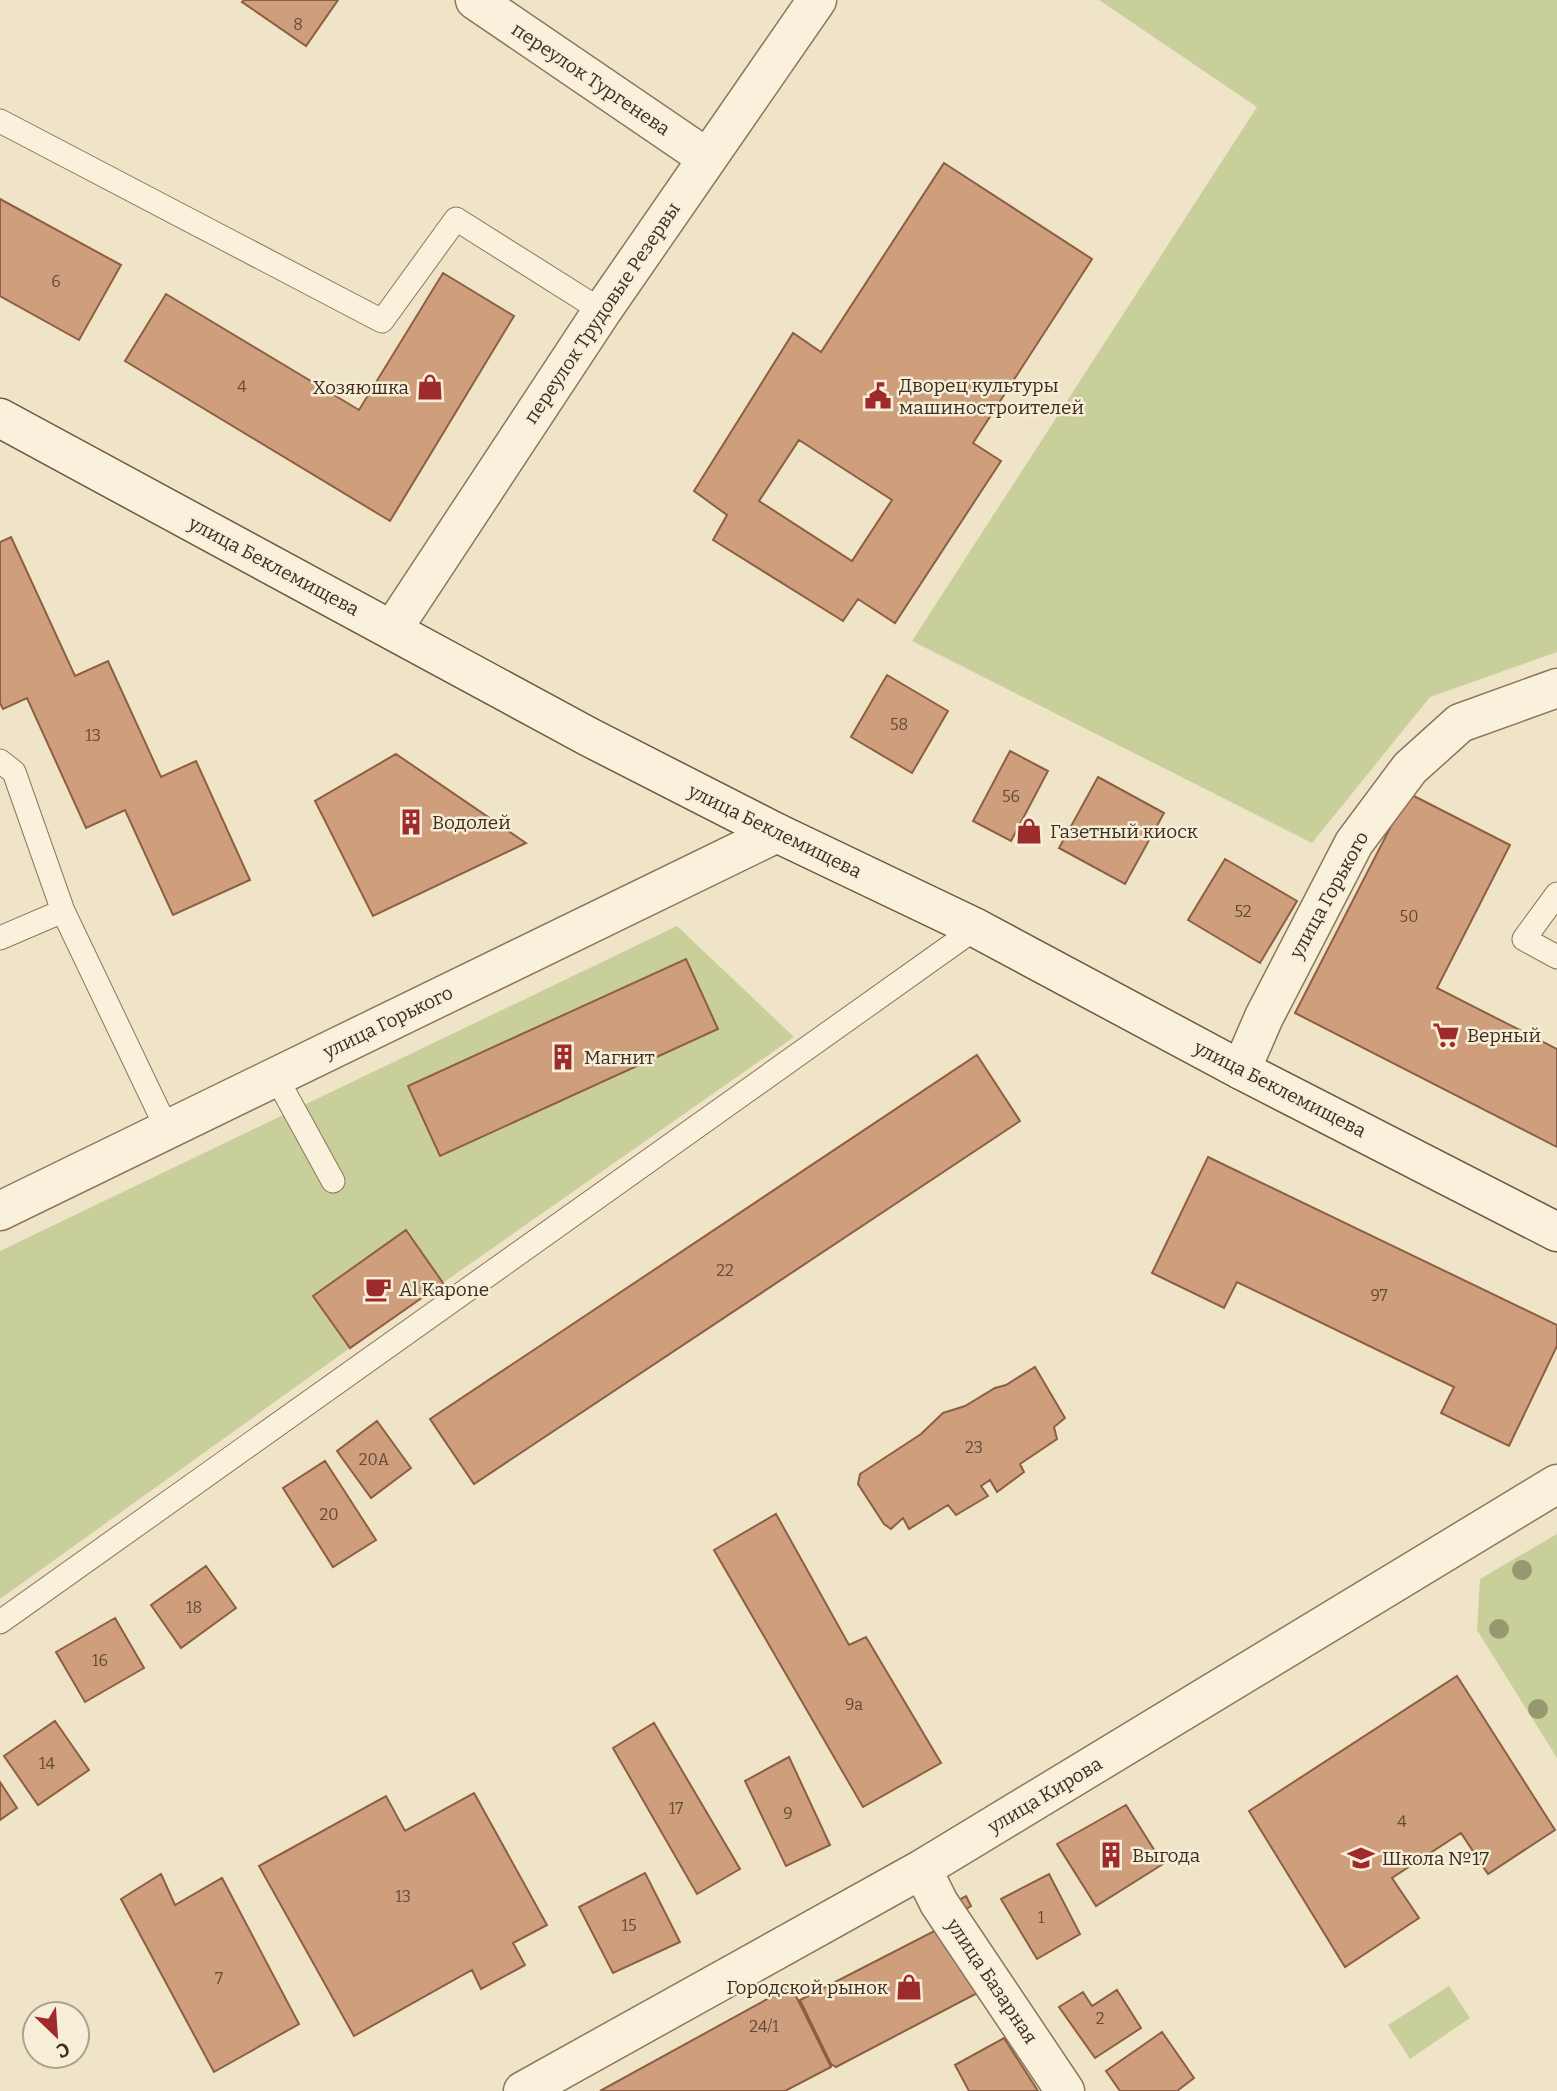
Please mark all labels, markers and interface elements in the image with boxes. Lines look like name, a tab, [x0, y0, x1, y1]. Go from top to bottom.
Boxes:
house number: 8	[293, 15, 303, 34]
street label: переулок Тургенева	[507, 17, 675, 141]
street label: переулок Трудовые Резервы	[519, 198, 685, 428]
house number: 6	[51, 272, 61, 291]
shop icon: Хозяюшка	[415, 372, 445, 402]
place label: Дворец культуры машиностроителей	[899, 374, 1084, 419]
place label: Хозяюшка	[313, 376, 410, 399]
house number: 4	[237, 377, 247, 396]
public building icon: Дворец культуры машиностроителей	[863, 381, 893, 411]
street label: улица Беклемищева	[184, 511, 364, 621]
house number: 58	[890, 715, 908, 734]
house number: 13	[85, 726, 101, 745]
street label: улица Беклемищева	[684, 779, 866, 883]
house number: 56	[1002, 787, 1020, 806]
building icon: Водолей	[396, 807, 426, 837]
place label: Водолей	[432, 811, 511, 834]
shop icon: Газетный киоск	[1014, 816, 1044, 846]
place label: Газетный киоск	[1050, 820, 1199, 843]
street label: улица Горького	[1284, 828, 1373, 963]
house number: 52	[1235, 902, 1251, 921]
house number: 50	[1400, 907, 1418, 926]
street label: улица Горького	[319, 981, 457, 1064]
supermarket icon: Верный	[1431, 1020, 1461, 1050]
place label: Верный	[1467, 1024, 1541, 1047]
street label: улица Беклемищева	[1189, 1035, 1370, 1143]
building icon: Магнит	[548, 1042, 578, 1072]
place label: Магнит	[584, 1046, 655, 1069]
house number: 22	[716, 1261, 734, 1280]
cafe icon: Al Kapone	[363, 1274, 393, 1304]
place label: Al Kapone	[399, 1278, 489, 1301]
house number: 97	[1370, 1286, 1388, 1305]
house number: 23	[965, 1438, 983, 1457]
house number: 20А	[359, 1450, 390, 1469]
house number: 20	[320, 1505, 338, 1524]
house number: 18	[186, 1598, 202, 1617]
house number: 16	[92, 1651, 108, 1670]
house number: 9а	[845, 1695, 863, 1714]
street label: улица Кирова	[983, 1752, 1107, 1839]
house number: 14	[39, 1754, 56, 1773]
house number: 17	[669, 1799, 683, 1818]
house number: 9	[783, 1804, 793, 1823]
house number: 4	[1397, 1812, 1407, 1831]
building icon: Выгода	[1096, 1840, 1126, 1870]
school or university icon: Школа №17	[1346, 1843, 1376, 1873]
place label: Выгода	[1132, 1844, 1201, 1867]
place label: Школа №17	[1382, 1847, 1490, 1870]
house number: 13	[395, 1887, 411, 1906]
house number: 1	[1038, 1908, 1045, 1927]
street label: улица Базарная	[941, 1913, 1042, 2048]
house number: 15	[621, 1916, 637, 1935]
house number: 7	[215, 1969, 223, 1988]
shop icon: Городской рынок	[894, 1972, 924, 2002]
place label: Городской рынок	[726, 1976, 889, 1999]
north arrow	[21, 2000, 91, 2070]
house number: 2	[1096, 2009, 1104, 2028]
house number: 24/1	[749, 2017, 779, 2036]
text: С	[53, 2037, 73, 2063]

